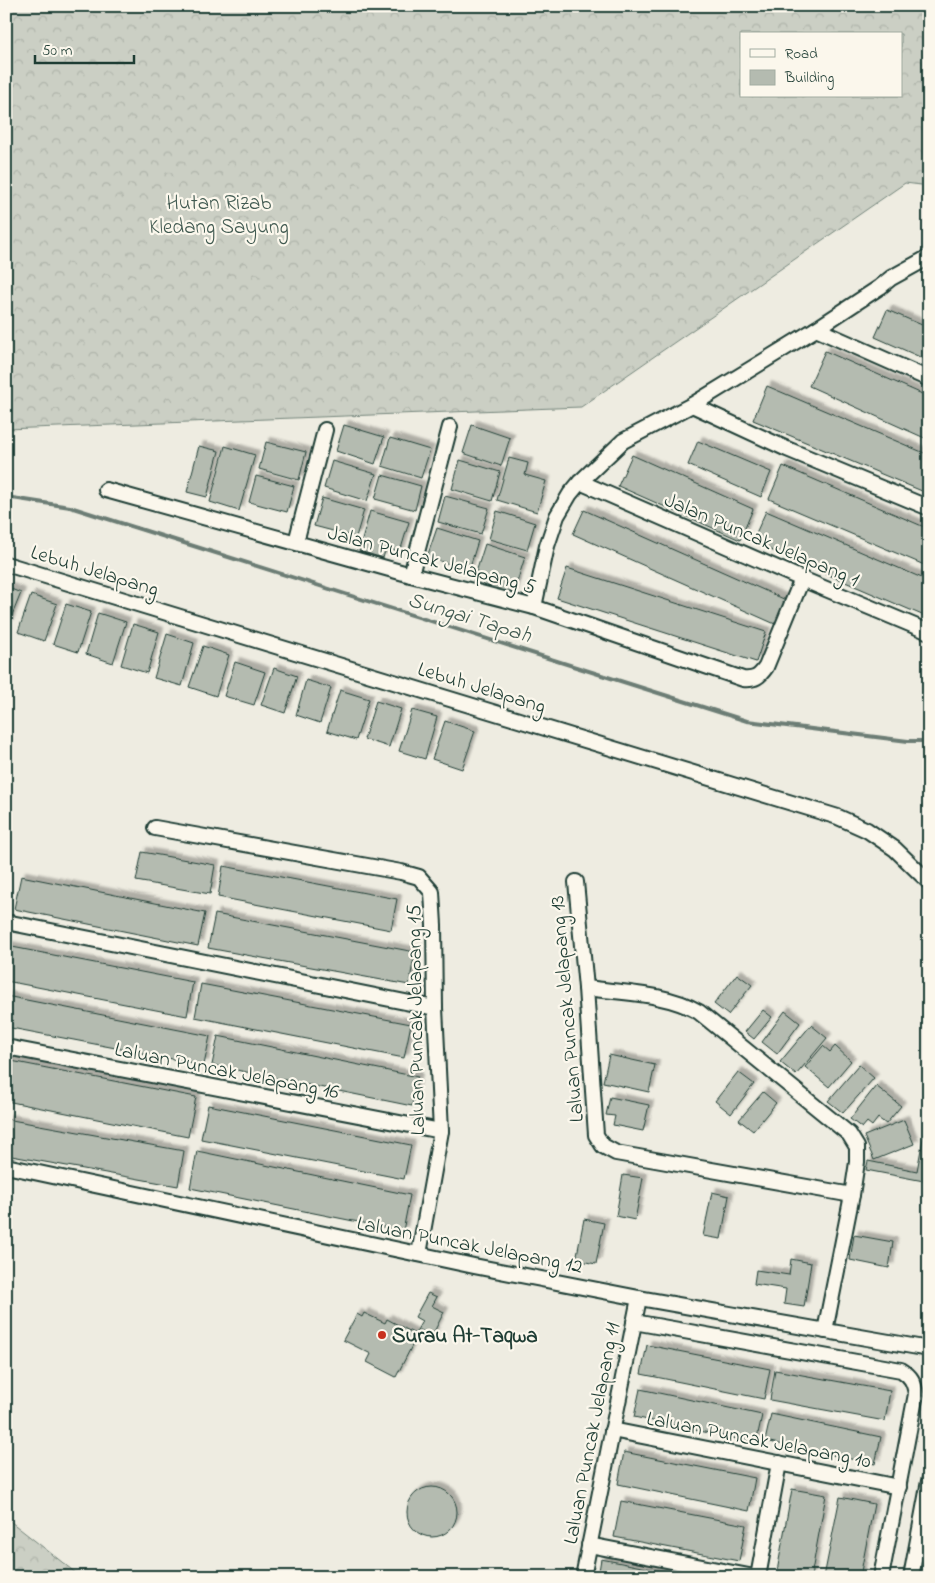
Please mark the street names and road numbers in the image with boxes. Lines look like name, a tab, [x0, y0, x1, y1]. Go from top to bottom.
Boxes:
street label: Jalan Puncak Jelapang 1	[658, 486, 864, 598]
street label: Jalan Puncak Jelapang 5	[323, 519, 539, 605]
street label: Lebuh Jelapang	[26, 538, 162, 608]
street label: Lebuh Jelapang	[413, 655, 549, 725]
street label: Laluan Puncak Jelapang 13	[543, 894, 595, 1123]
street label: Laluan Puncak Jelapang 15	[400, 904, 436, 1136]
street label: Laluan Puncak Jelapang 16	[111, 1035, 341, 1110]
street label: Laluan Puncak Jelapang 12	[354, 1209, 585, 1285]
street label: Laluan Puncak Jelapang 11	[557, 1320, 631, 1547]
street label: Laluan Puncak Jelapang 10	[643, 1404, 873, 1479]

